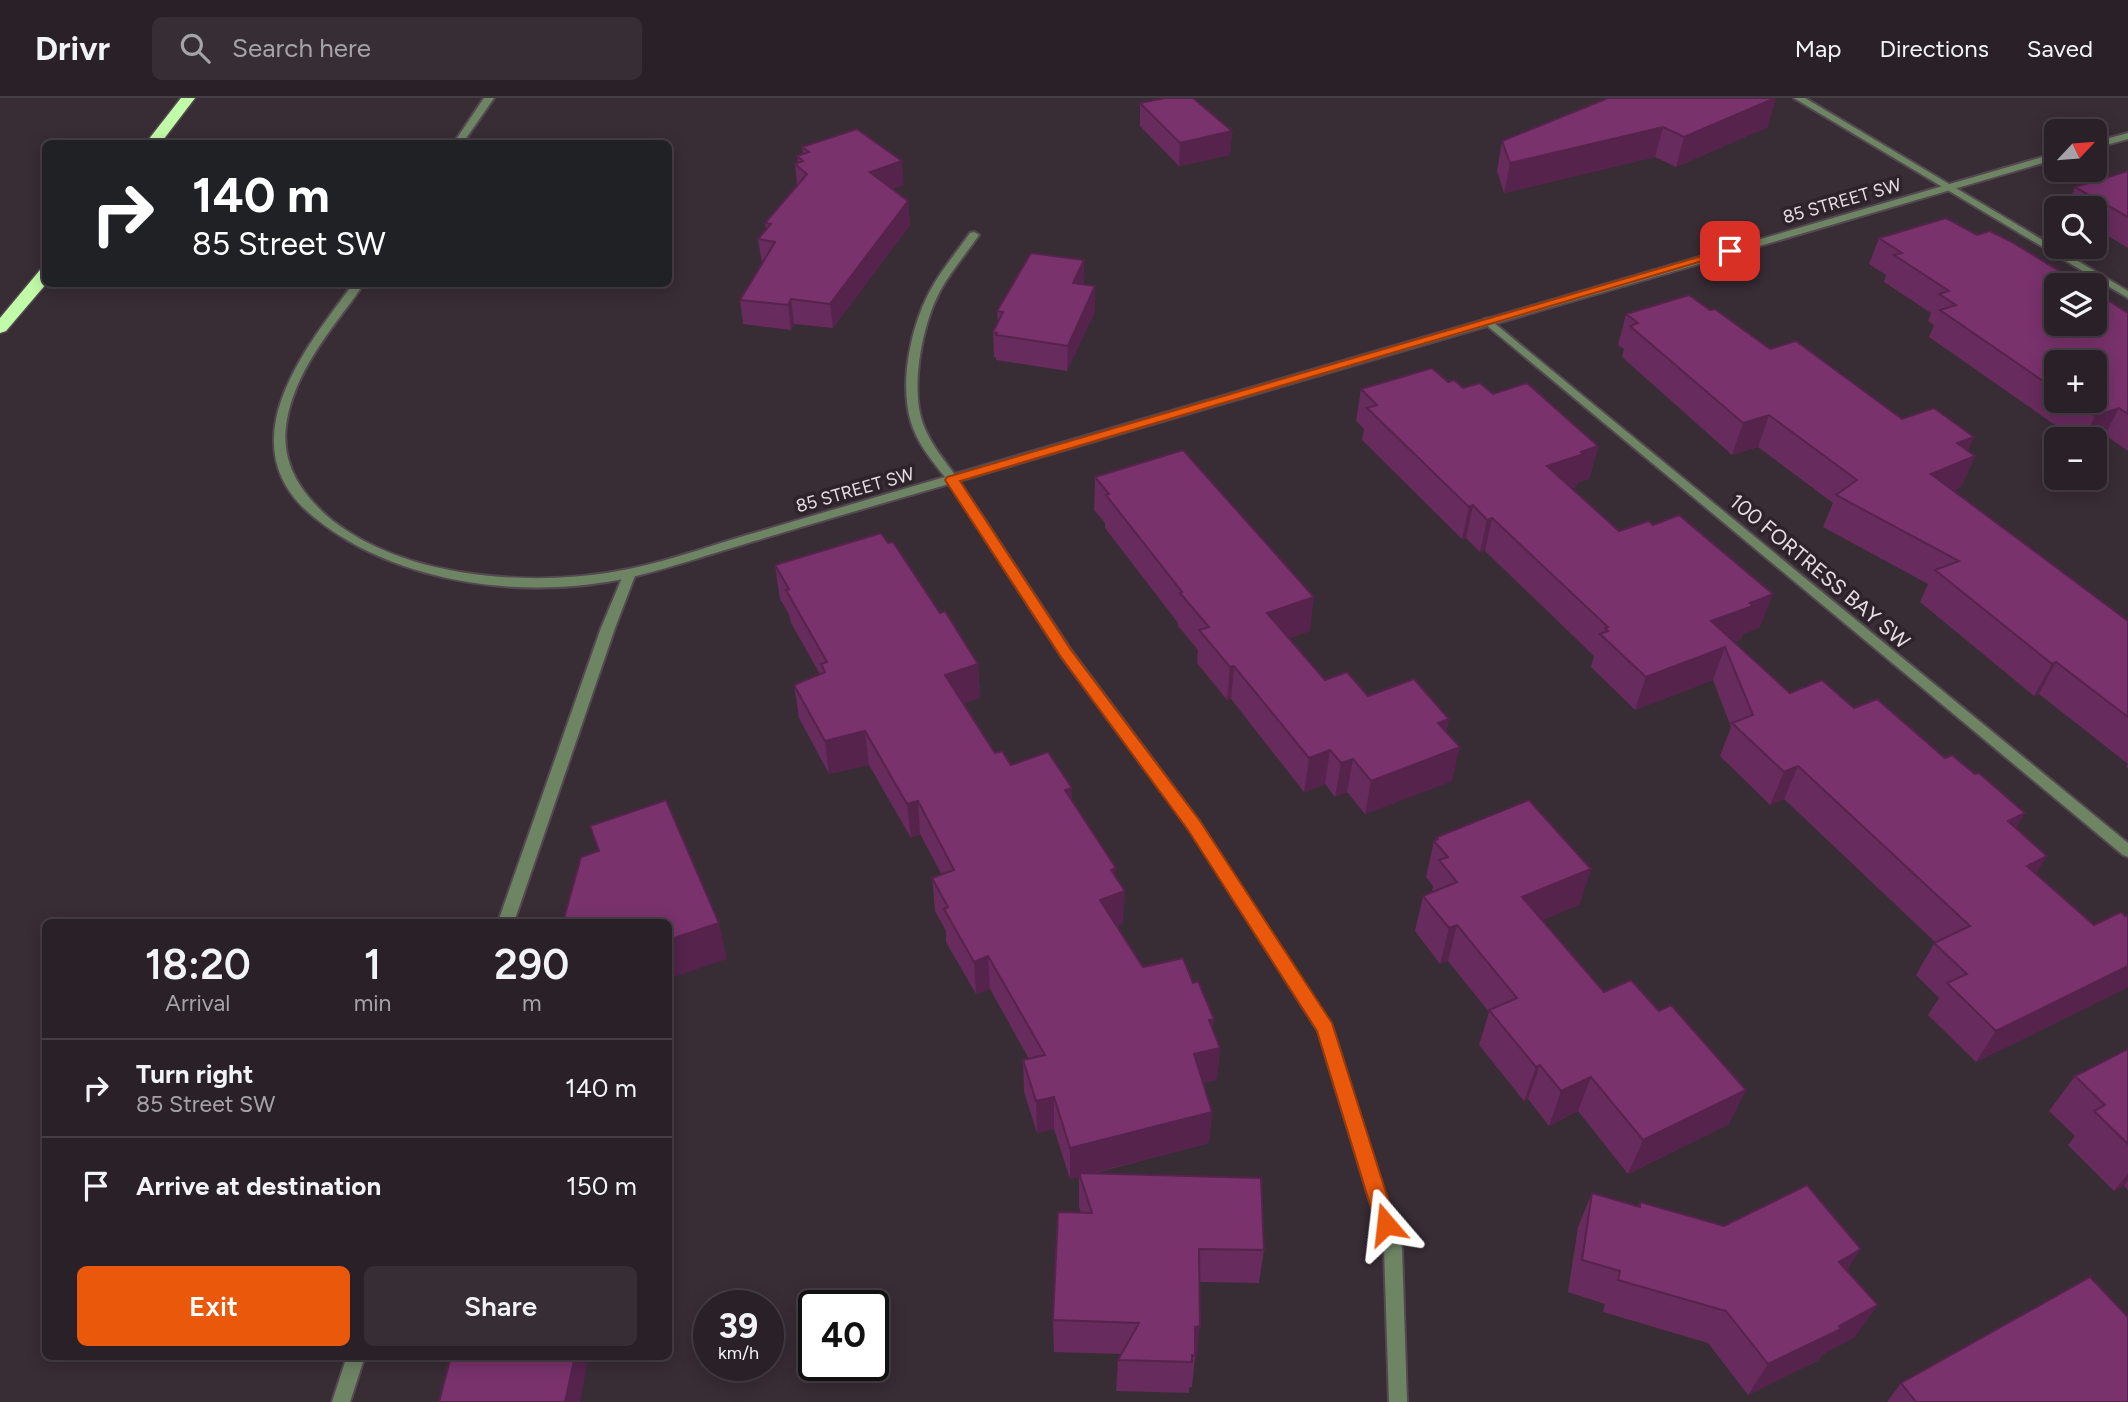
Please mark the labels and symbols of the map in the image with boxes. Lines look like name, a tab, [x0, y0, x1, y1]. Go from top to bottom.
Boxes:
north arrow	[2044, 119, 2107, 182]
street label: 85 STREET SW	[1780, 173, 1904, 228]
pin	[1700, 221, 1760, 281]
street label: 85 STREET SW	[793, 462, 917, 517]
street label: 100 FORTRESS BAY SW	[1725, 488, 1915, 654]
position arrow	[1349, 1187, 1423, 1261]
speed limit sign: 40	[798, 1290, 889, 1381]

